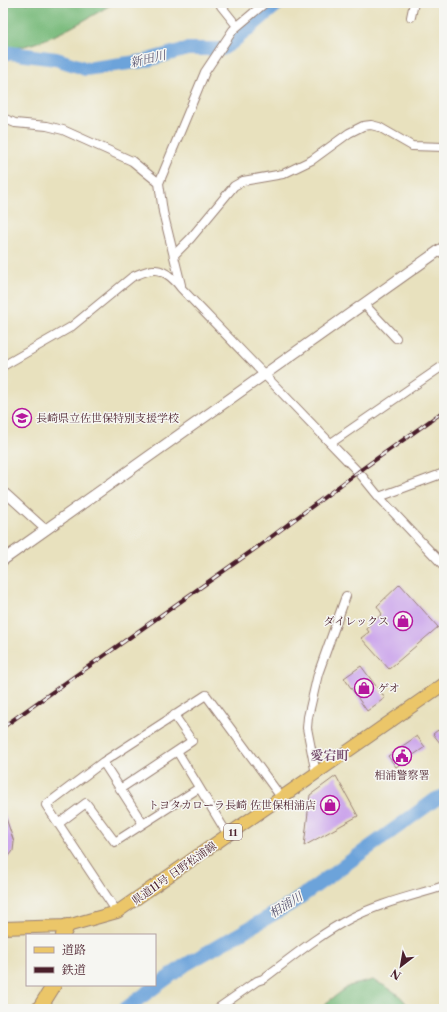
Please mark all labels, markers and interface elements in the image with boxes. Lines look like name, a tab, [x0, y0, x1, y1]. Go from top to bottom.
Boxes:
water label: 新田川	[129, 47, 169, 70]
school or university icon: 長崎県立佐世保特別支援学校	[11, 407, 33, 429]
place label: 長崎県立佐世保特別支援学校	[36, 411, 179, 425]
shop icon: ダイレックス	[392, 610, 414, 632]
place label: ダイレックス	[323, 614, 389, 628]
shop icon: ゲオ	[353, 677, 375, 699]
place label: ゲオ	[378, 681, 400, 695]
public building icon: 相浦警察署	[391, 745, 413, 767]
district label: 愛宕町	[310, 747, 350, 763]
place label: 相浦警察署	[375, 768, 430, 782]
shop icon: トヨタカローラ長崎 佐世保相浦店	[319, 794, 341, 816]
place label: トヨタカローラ長崎 佐世保相浦店	[148, 798, 316, 812]
road number: 11	[224, 824, 242, 840]
street label: 県道11号 日野松浦線	[129, 839, 219, 907]
water label: 相浦川	[266, 888, 307, 920]
legend	[26, 934, 156, 986]
text: 道路	[62, 942, 86, 957]
north arrow	[381, 946, 421, 986]
text: 鉄道	[61, 962, 86, 977]
text: N	[388, 966, 404, 983]

